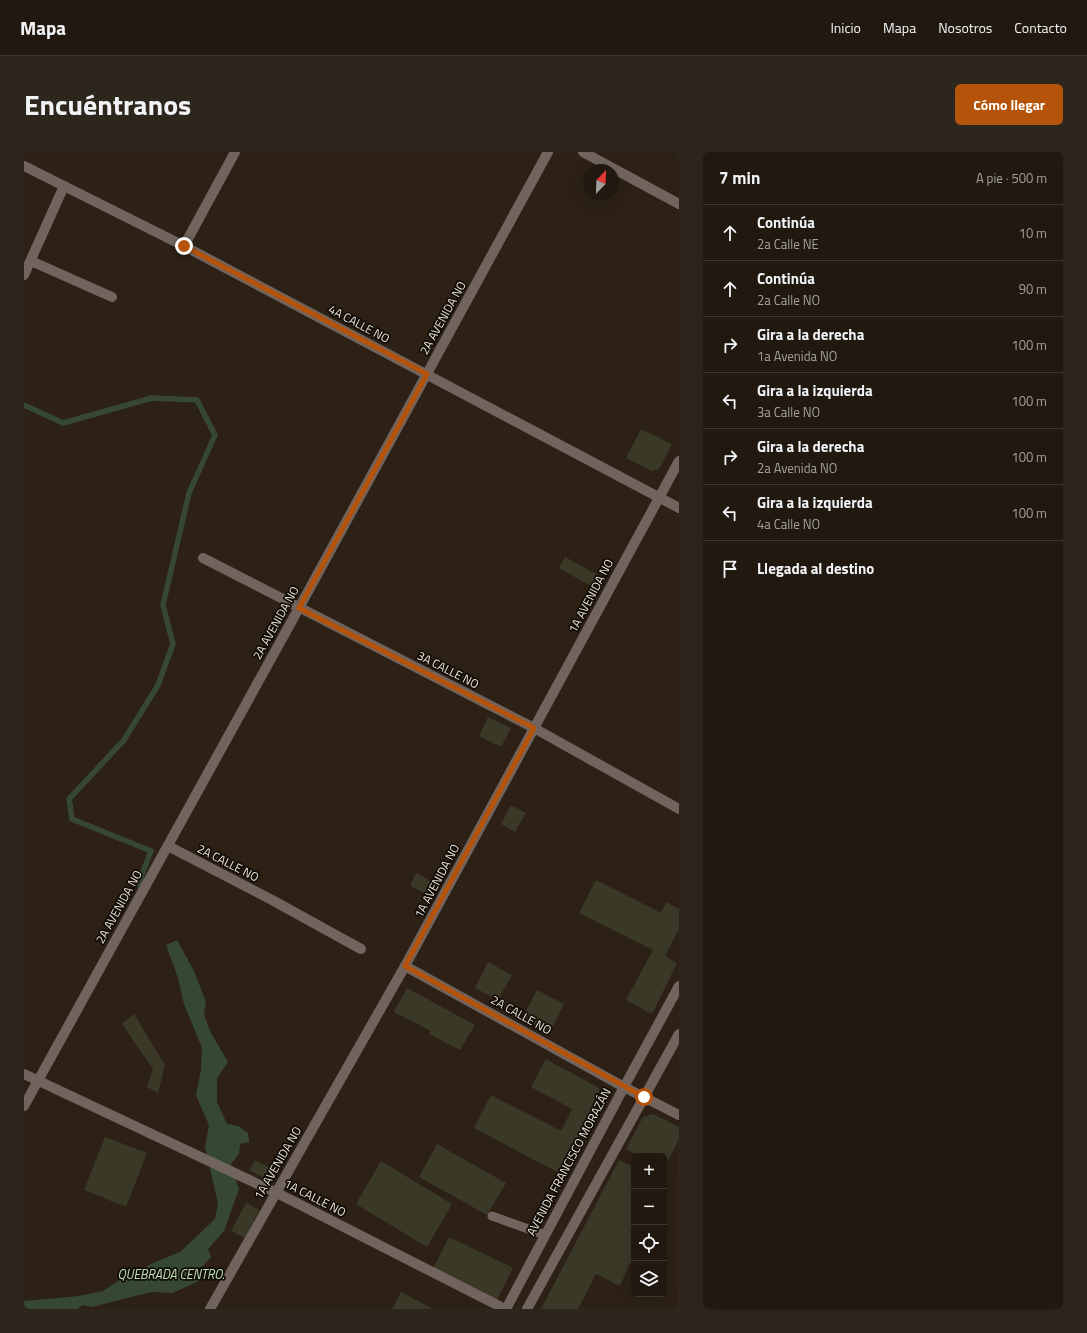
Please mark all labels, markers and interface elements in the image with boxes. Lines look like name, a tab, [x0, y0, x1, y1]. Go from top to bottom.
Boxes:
text: Mapa	[20, 13, 66, 42]
text: Inicio	[830, 17, 861, 38]
text: Mapa	[883, 17, 916, 38]
text: Nosotros	[938, 17, 992, 38]
text: Contacto	[1014, 17, 1067, 38]
text: Encuéntranos	[24, 83, 191, 126]
button: Cómo llegar	[955, 84, 1063, 125]
north arrow	[583, 164, 619, 200]
text: 7 min	[719, 165, 760, 191]
text: A pie · 500 m	[976, 168, 1047, 188]
text: Continúa	[757, 211, 815, 234]
icon: ahead	[719, 222, 741, 244]
text: 10 m	[1019, 223, 1047, 243]
text: 2a Calle NE	[757, 234, 819, 254]
route end	[175, 237, 193, 255]
text: Continúa	[757, 267, 815, 290]
street label: 2A AVENIDA NO	[415, 277, 471, 358]
icon: ahead	[719, 278, 741, 300]
text: 90 m	[1019, 279, 1047, 299]
text: 2a Calle NO	[757, 290, 820, 310]
street label: 4A CALLE NO	[325, 299, 393, 348]
text: Gira a la derecha	[757, 323, 864, 346]
icon: right	[719, 334, 741, 356]
text: 100 m	[1011, 335, 1047, 355]
text: 1a Avenida NO	[757, 346, 837, 366]
text: Gira a la izquierda	[757, 379, 873, 402]
icon: left	[719, 390, 741, 412]
text: 100 m	[1011, 391, 1047, 411]
text: 3a Calle NO	[757, 402, 820, 422]
text: Gira a la derecha	[757, 435, 864, 458]
icon: right	[719, 446, 741, 468]
text: 100 m	[1011, 447, 1047, 467]
text: 2a Avenida NO	[757, 458, 837, 478]
text: Gira a la izquierda	[757, 491, 873, 514]
icon: left	[719, 502, 741, 524]
text: 100 m	[1011, 503, 1047, 523]
text: 4a Calle NO	[757, 514, 820, 534]
street label: 1A AVENIDA NO	[563, 555, 618, 636]
text: Llegada al destino	[757, 557, 874, 580]
icon: arrive	[719, 558, 741, 580]
street label: 2A AVENIDA NO	[248, 582, 304, 663]
street label: 3A CALLE NO	[414, 646, 482, 693]
street label: 2A CALLE NO	[194, 839, 262, 886]
street label: 1A AVENIDA NO	[409, 840, 464, 921]
street label: 2A AVENIDA NO	[91, 866, 147, 947]
street label: 2A CALLE NO	[487, 990, 555, 1039]
street label: AVENIDA FRANCISCO MORAZÁN	[521, 1085, 616, 1239]
route start	[635, 1088, 653, 1106]
street label: 1A AVENIDA NO	[249, 1123, 306, 1203]
map controls	[631, 1153, 667, 1297]
button: +	[631, 1153, 667, 1189]
street label: 1A CALLE NO	[281, 1174, 349, 1221]
button: −	[631, 1189, 667, 1225]
button: locate	[631, 1225, 667, 1261]
button: layers	[631, 1261, 667, 1297]
water label: QUEBRADA CENTRO.	[118, 1264, 224, 1284]

